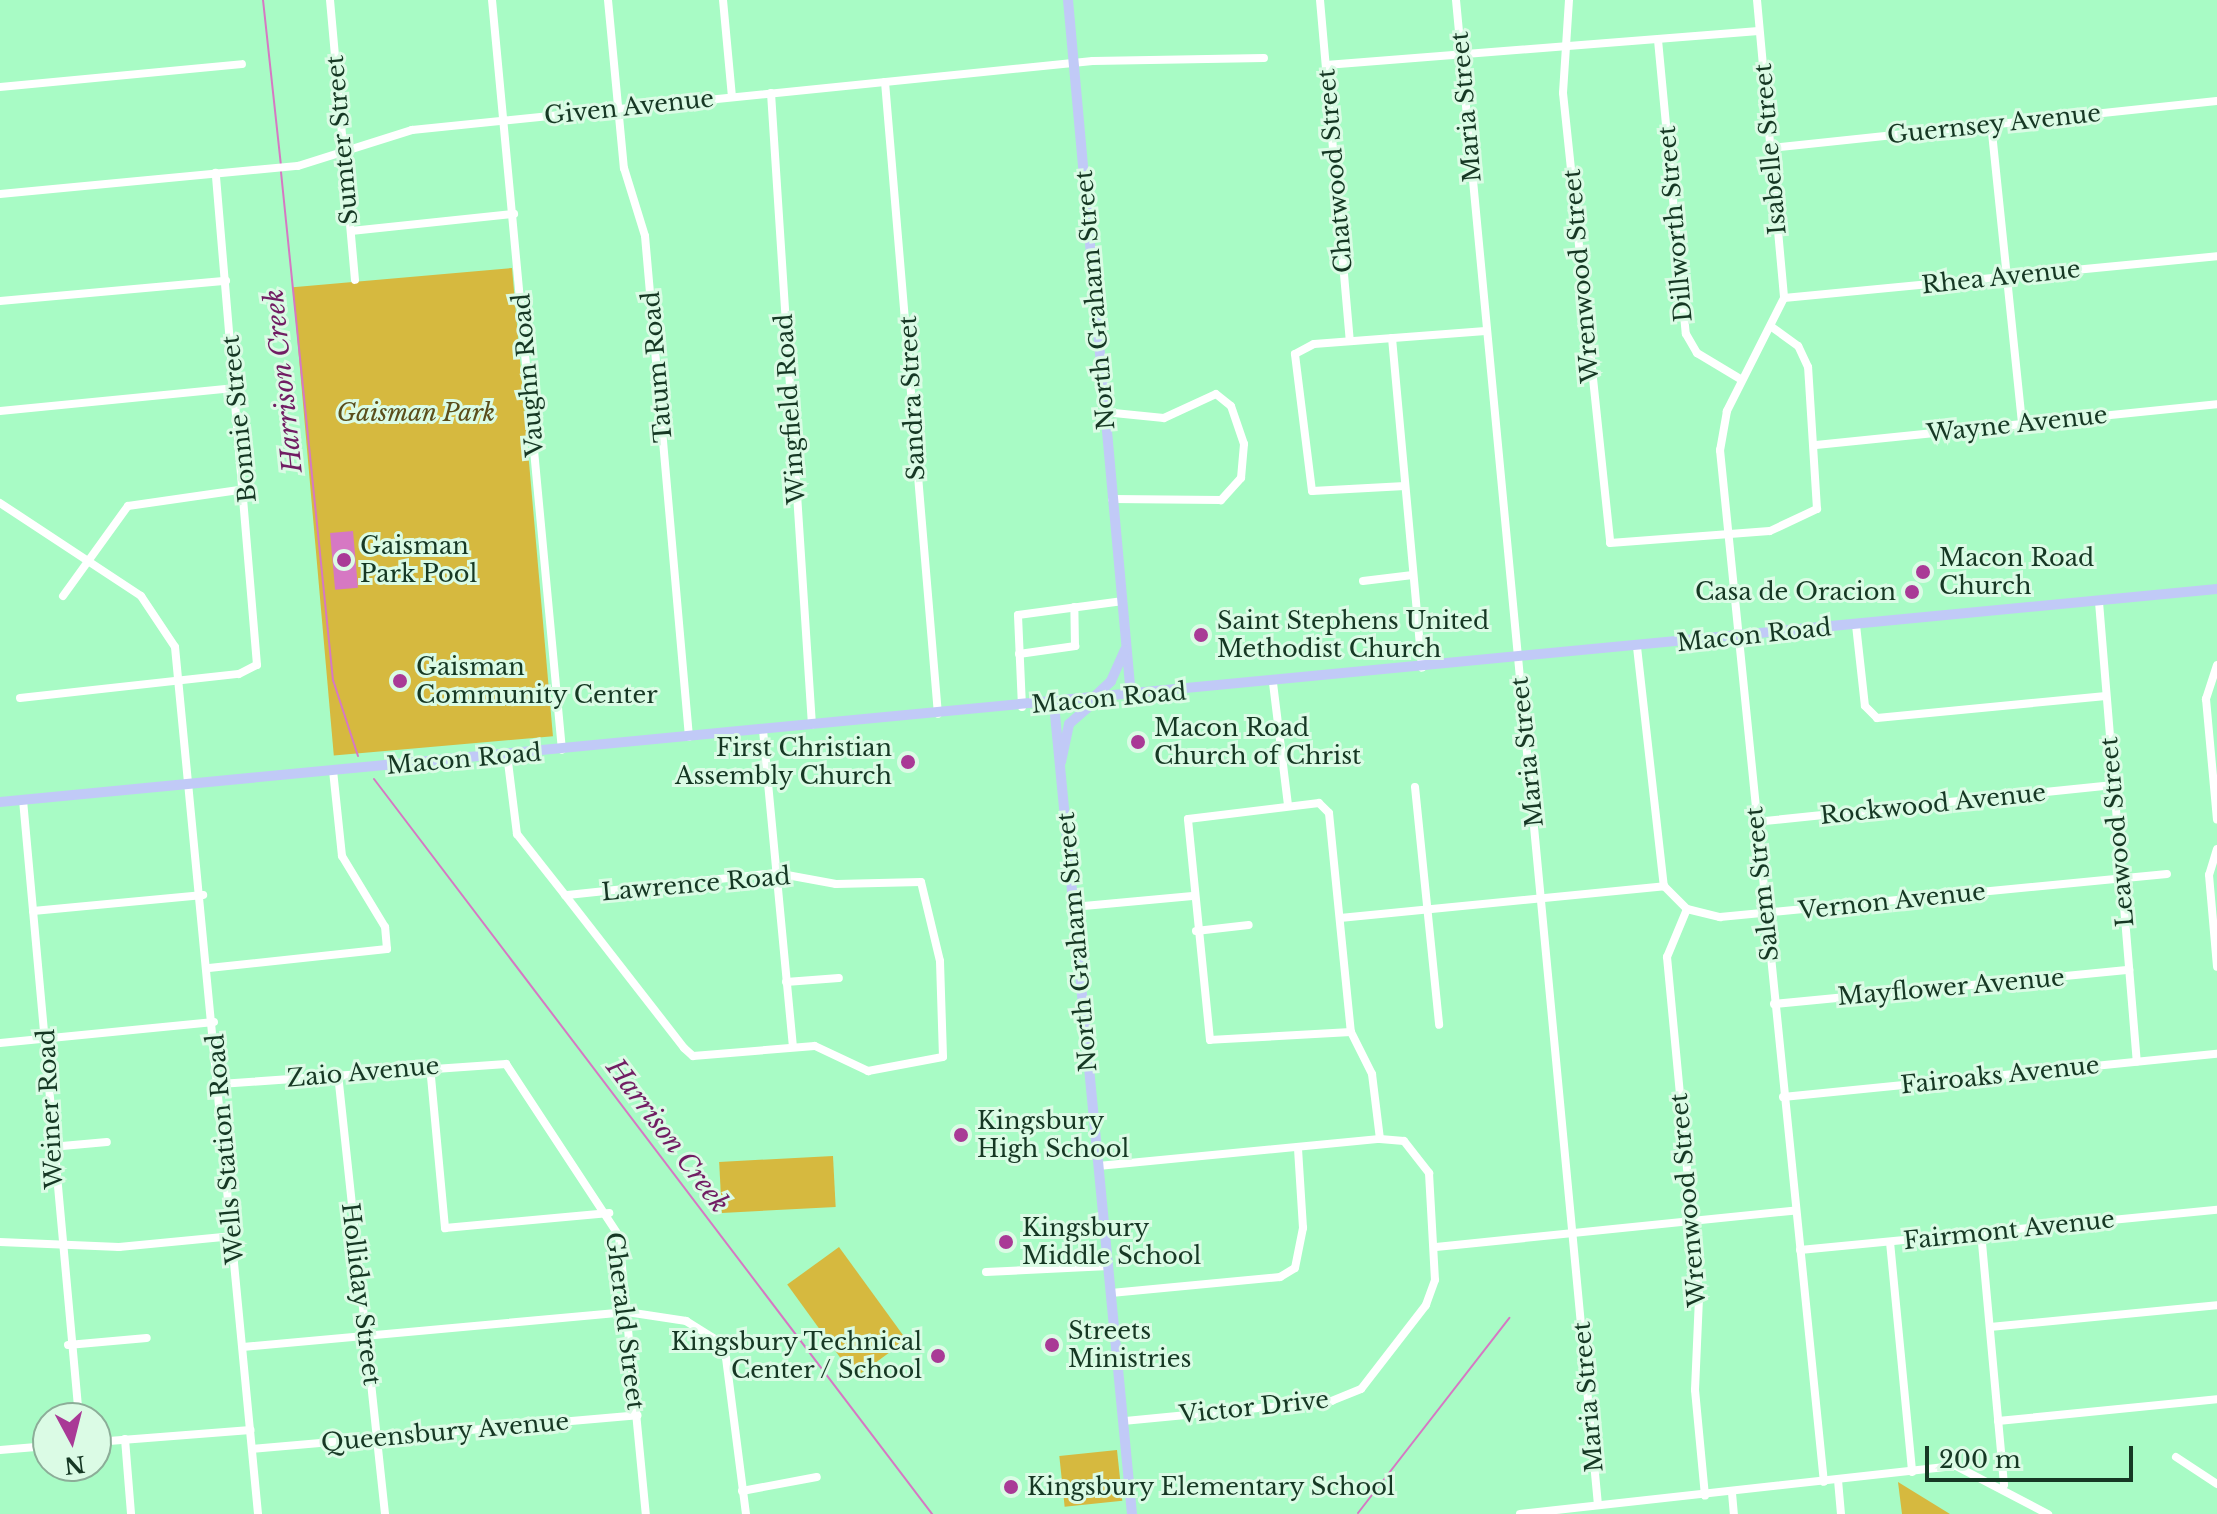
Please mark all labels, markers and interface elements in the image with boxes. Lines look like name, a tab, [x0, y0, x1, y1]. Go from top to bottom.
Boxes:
street label: Maria Street	[1445, 30, 1487, 184]
street label: Sumter Street	[320, 54, 364, 226]
street label: Isabelle Street	[1748, 62, 1792, 236]
street label: Chatwood Street	[1312, 68, 1358, 274]
street label: Given Avenue	[542, 84, 716, 130]
street label: Guernsey Avenue	[1885, 98, 2103, 150]
street label: Dillworth Street	[1652, 125, 1698, 323]
street label: Wrenwood Street	[1557, 168, 1605, 384]
street label: North Graham Street	[1069, 169, 1121, 431]
street label: Rhea Avenue	[1920, 254, 2082, 300]
water label: Harrison Creek	[259, 287, 309, 475]
street label: Tatum Road	[636, 290, 678, 444]
street label: Vaughn Road	[507, 292, 549, 458]
street label: Wingfield Road	[769, 313, 811, 505]
street label: Sandra Street	[893, 315, 931, 481]
street label: Bonnie Street	[216, 334, 262, 504]
park label: Gaisman Park	[336, 399, 496, 427]
street label: Wayne Avenue	[1925, 400, 2109, 448]
place label: Gaisman Park Pool	[360, 532, 478, 588]
place label: Macon Road Church	[1939, 544, 2094, 600]
marker: Gaisman Park Pool	[335, 551, 353, 569]
marker: Macon Road Church	[1914, 563, 1932, 581]
place label: Casa de Oracion	[1695, 578, 1896, 606]
marker: Casa de Oracion	[1903, 583, 1921, 601]
place label: Saint Stephens United Methodist Church	[1217, 607, 1489, 663]
street label: Macon Road	[1675, 613, 1833, 657]
marker: Saint Stephens United Methodist Church	[1192, 626, 1210, 644]
place label: Gaisman Community Center	[416, 653, 658, 709]
marker: Gaisman Community Center	[391, 672, 409, 690]
street label: Maria Street	[1505, 675, 1549, 829]
street label: Macon Road	[1030, 677, 1188, 719]
place label: Macon Road Church of Christ	[1154, 714, 1361, 770]
marker: Macon Road Church of Christ	[1129, 733, 1147, 751]
place label: First Christian Assembly Church	[674, 734, 892, 790]
street label: Leawood Street	[2094, 736, 2140, 928]
street label: Macon Road	[385, 738, 543, 780]
marker: First Christian Assembly Church	[899, 753, 917, 771]
street label: Rockwood Avenue	[1818, 778, 2048, 830]
street label: Salem Street	[1740, 805, 1784, 963]
street label: North Graham Street	[1051, 811, 1103, 1073]
street label: Lawrence Road	[600, 861, 792, 907]
street label: Vernon Avenue	[1796, 877, 1988, 925]
street label: Mayflower Avenue	[1836, 963, 2066, 1011]
street label: Weiner Road	[31, 1028, 69, 1190]
street label: Wells Station Road	[201, 1032, 249, 1266]
street label: Fairoaks Avenue	[1899, 1050, 2101, 1100]
street label: Zaio Avenue	[285, 1051, 441, 1093]
water label: Harrison Creek	[599, 1053, 735, 1219]
street label: Wrenwood Street	[1664, 1092, 1712, 1308]
place label: Kingsbury High School	[977, 1107, 1129, 1163]
marker: Kingsbury High School	[952, 1126, 970, 1144]
street label: Holliday Street	[335, 1201, 387, 1387]
street label: Fairmont Avenue	[1901, 1205, 2117, 1255]
place label: Kingsbury Middle School	[1022, 1214, 1201, 1270]
street label: Gherald Street	[600, 1230, 650, 1412]
marker: Kingsbury Middle School	[997, 1233, 1015, 1251]
place label: Streets Ministries	[1068, 1317, 1191, 1373]
street label: Maria Street	[1567, 1320, 1609, 1474]
place label: Kingsbury Technical Center / School	[669, 1328, 922, 1384]
marker: Streets Ministries	[1043, 1336, 1061, 1354]
marker: Kingsbury Technical Center / School	[929, 1347, 947, 1365]
street label: Victor Drive	[1177, 1385, 1331, 1429]
north arrow	[32, 1402, 112, 1482]
street label: Queensbury Avenue	[319, 1407, 571, 1457]
scale bar	[1929, 1430, 2137, 1480]
text: 200 m	[1939, 1445, 2021, 1474]
text: N	[63, 1450, 87, 1479]
place label: Kingsbury Elementary School	[1027, 1473, 1396, 1501]
marker: Kingsbury Elementary School	[1002, 1478, 1020, 1496]

